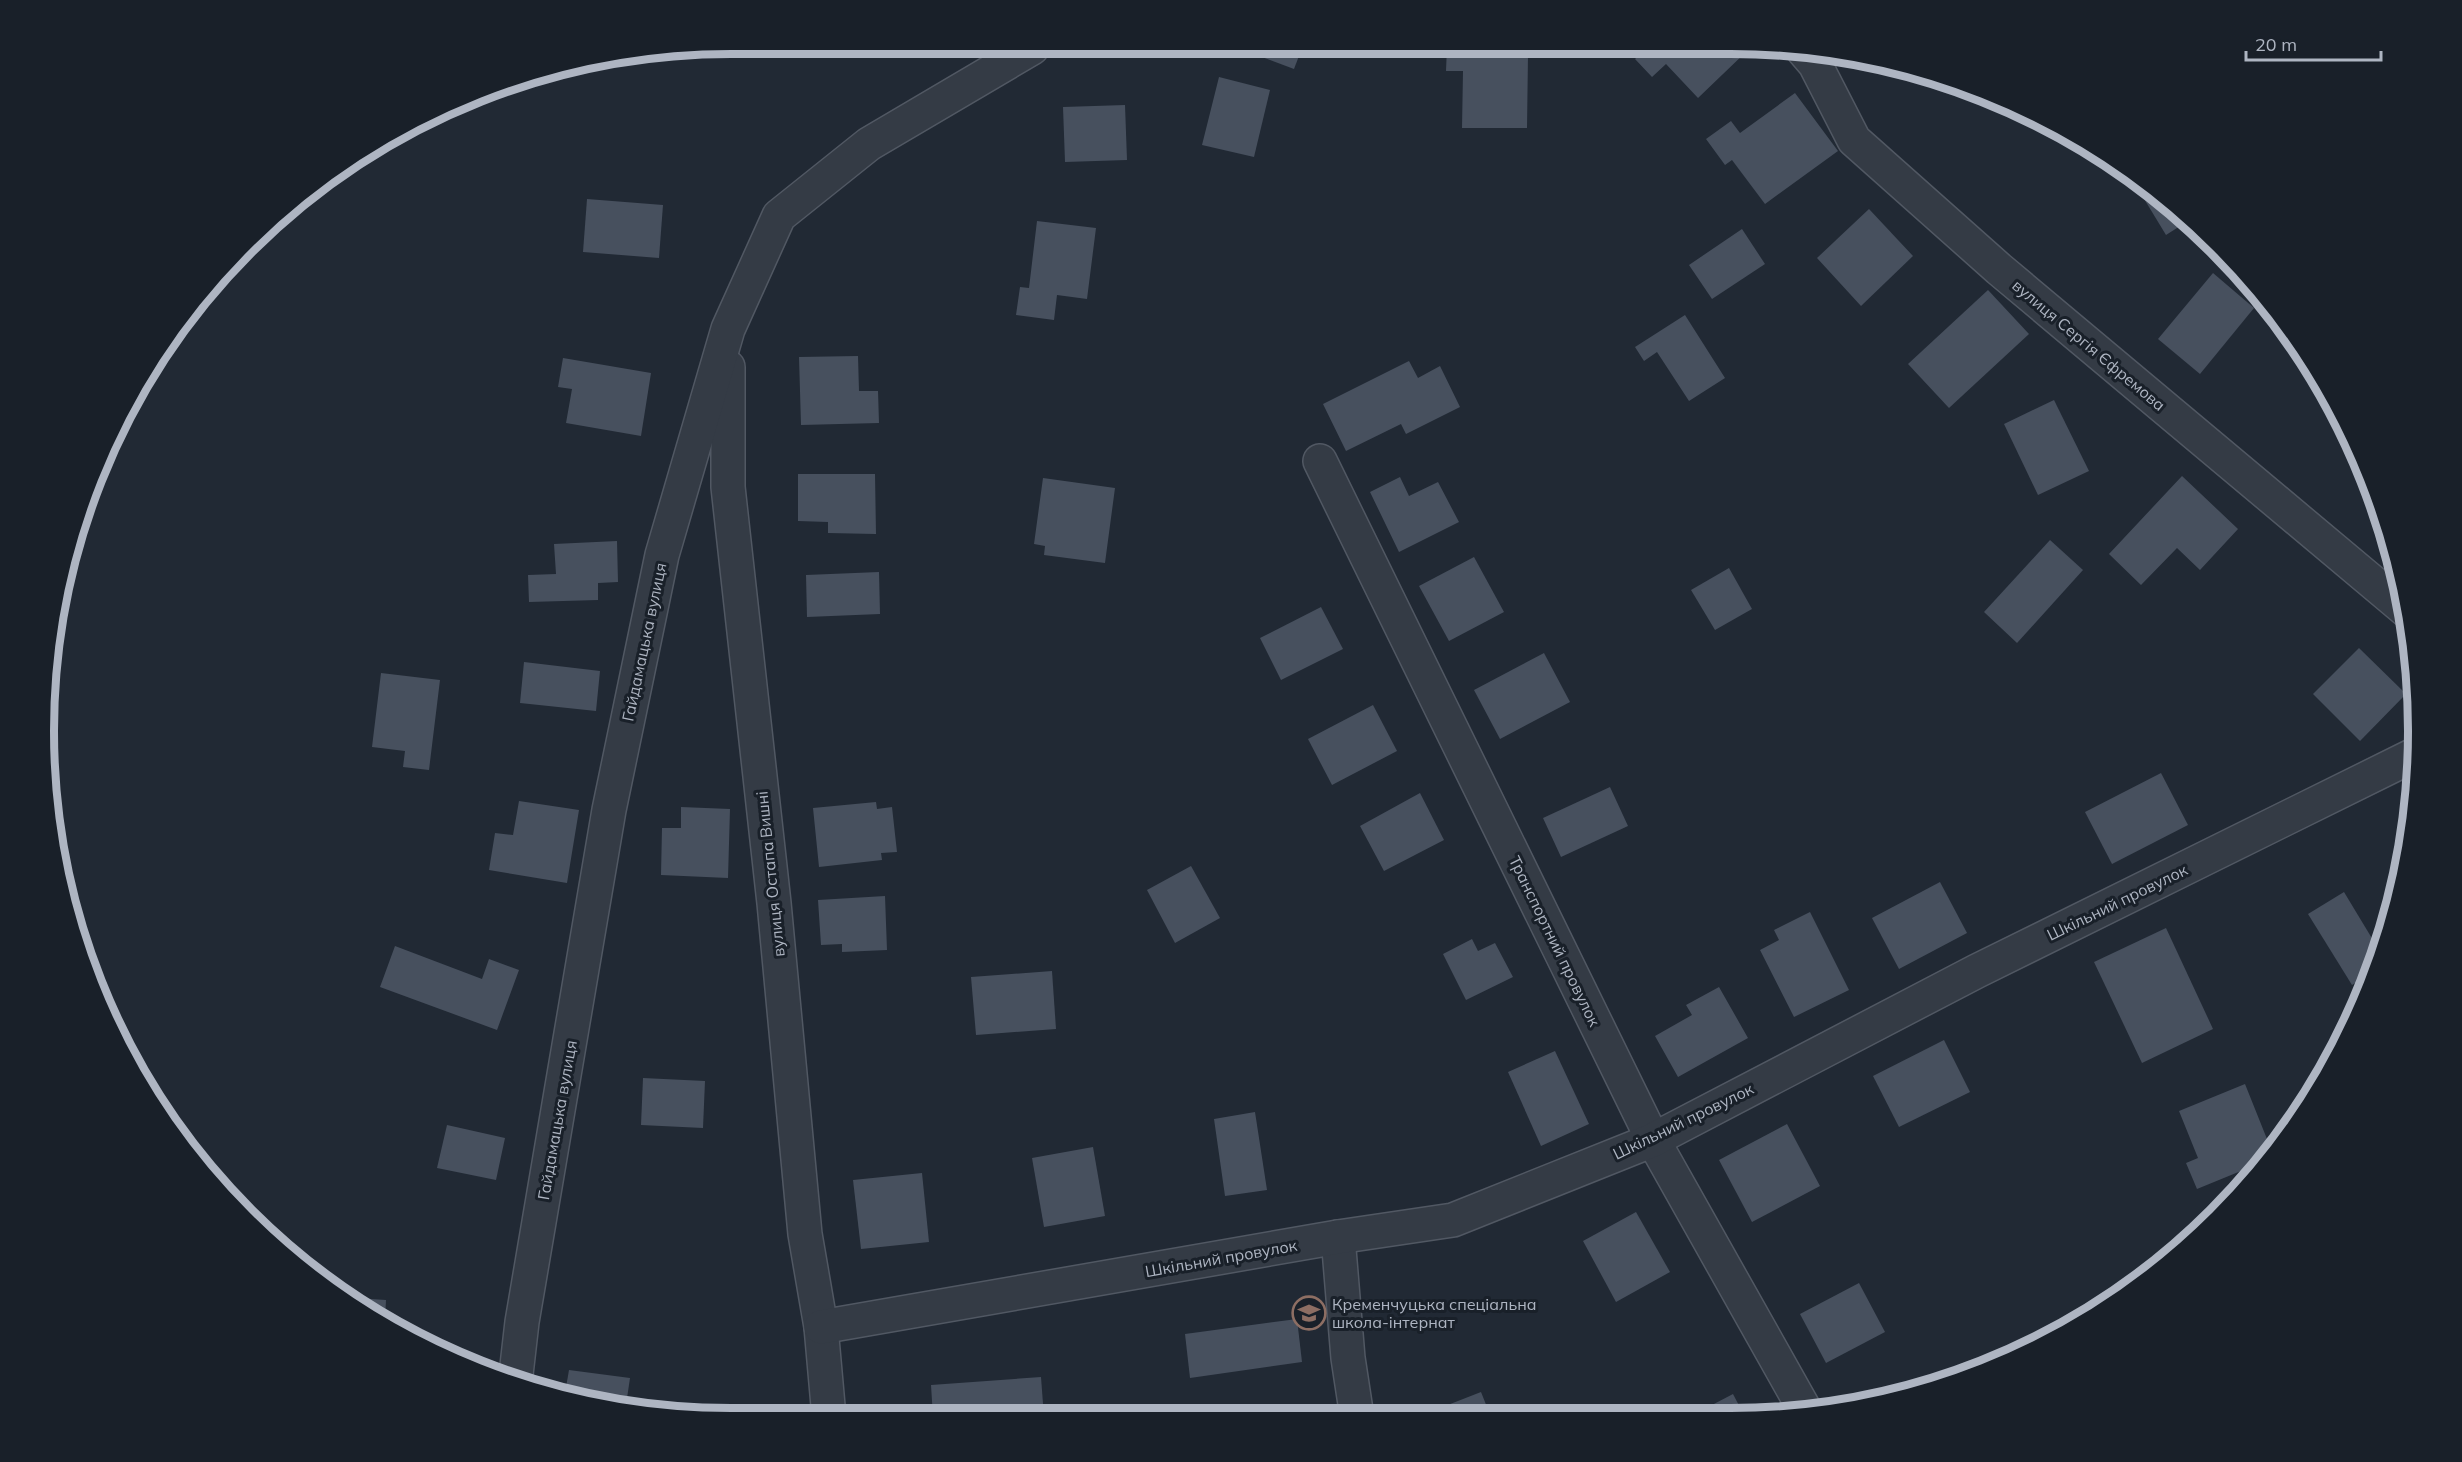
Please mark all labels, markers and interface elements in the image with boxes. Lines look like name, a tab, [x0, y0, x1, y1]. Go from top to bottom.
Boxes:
scale bar	[2246, 24, 2381, 62]
text: 20 m	[2255, 33, 2297, 56]
street label: вулиця Сергія Єфремова	[2008, 275, 2170, 415]
street label: Гайдамацька вулиця	[617, 561, 671, 723]
street label: вулиця Остапа Вишні	[751, 790, 789, 958]
street label: Транспортний провулок	[1505, 852, 1605, 1030]
street label: Шкільний провулок	[2043, 859, 2191, 945]
street label: Гайдамацька вулиця	[533, 1039, 581, 1201]
street label: Шкільний провулок	[1609, 1078, 1757, 1164]
street label: Шкільний провулок	[1144, 1235, 1299, 1281]
place label: Кременчуцька спеціальна школа-інтернат	[1332, 1294, 1537, 1332]
school or university icon: Кременчуцька спеціальна школа-інтернат	[1291, 1295, 1327, 1331]

